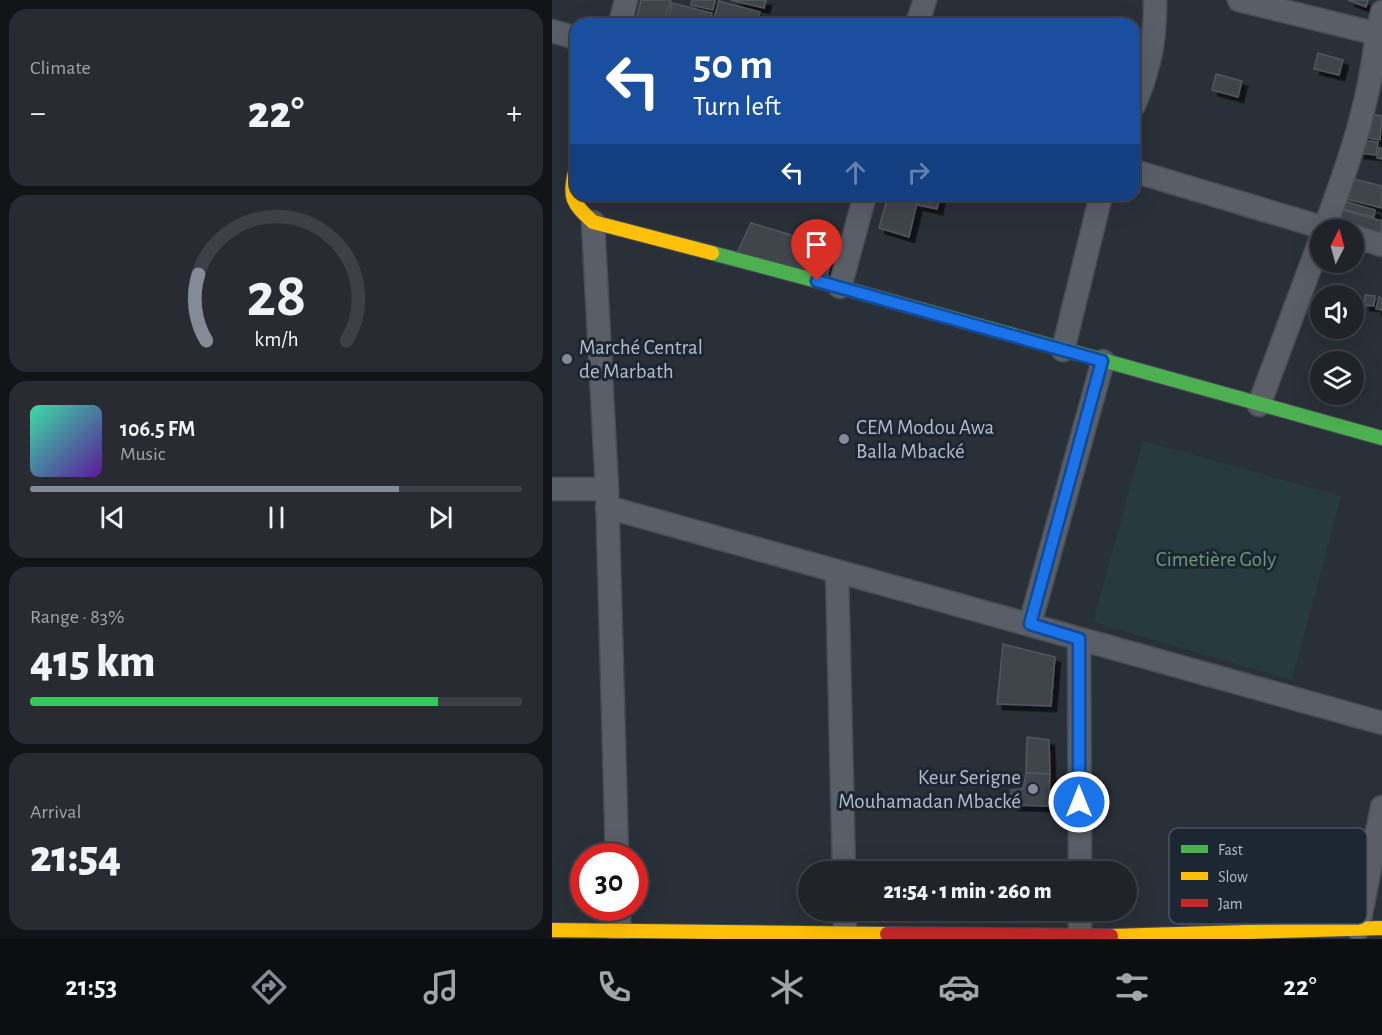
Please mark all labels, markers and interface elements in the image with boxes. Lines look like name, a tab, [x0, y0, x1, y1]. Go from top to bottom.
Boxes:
icon: left	[594, 42, 672, 120]
text: 50 m	[693, 44, 773, 86]
text: Climate	[30, 58, 91, 78]
text: 22°	[248, 91, 304, 136]
text: Turn left	[693, 93, 781, 120]
text: −	[30, 97, 46, 130]
text: +	[506, 97, 522, 130]
icon: left	[776, 156, 809, 189]
icon: ahead	[839, 156, 872, 189]
icon: right	[902, 156, 935, 189]
pin	[791, 219, 842, 281]
north arrow	[1310, 219, 1364, 273]
map controls	[1310, 219, 1364, 405]
icon: arrive	[800, 228, 833, 261]
text: 28	[246, 265, 306, 327]
button: sound	[1310, 285, 1364, 339]
text: km/h	[254, 329, 298, 350]
place label: Marché Central de Marbath	[579, 337, 703, 382]
button: layers	[1310, 351, 1364, 405]
marker: Marché Central de Marbath	[560, 352, 574, 366]
place label: CEM Modou Awa Balla Mbacké	[856, 417, 994, 462]
text: 106.5 FM	[120, 418, 195, 440]
marker: CEM Modou Awa Balla Mbacké	[837, 432, 851, 446]
text: Music	[120, 444, 166, 464]
icon: previous	[96, 501, 129, 534]
icon: pause	[260, 501, 293, 534]
icon: next	[424, 501, 457, 534]
park label: Cimetière Goly	[1156, 549, 1276, 570]
text: Range · 83%	[30, 607, 124, 627]
text: 415 km	[30, 640, 155, 685]
place label: Keur Serigne Mouhamadan Mbacké	[838, 767, 1021, 812]
position arrow	[1047, 770, 1111, 834]
marker: Keur Serigne Mouhamadan Mbacké	[1026, 782, 1040, 796]
text: Arrival	[30, 802, 81, 822]
legend	[1169, 828, 1367, 924]
text: 21:54	[30, 835, 121, 880]
text: Fast	[1218, 842, 1243, 858]
speed limit sign: 30	[570, 843, 648, 921]
text: Slow	[1218, 869, 1248, 885]
text: 21:54 · 1 min · 260 m	[884, 880, 1051, 902]
text: Jam	[1218, 896, 1243, 912]
icon: directions	[248, 966, 290, 1008]
icon: music	[420, 966, 462, 1008]
icon: phone	[593, 966, 635, 1008]
icon: climate	[766, 966, 808, 1008]
icon: car	[938, 966, 980, 1008]
icon: filters	[1111, 966, 1153, 1008]
text: 21:53	[65, 973, 117, 1000]
text: 22°	[1283, 973, 1317, 1000]

